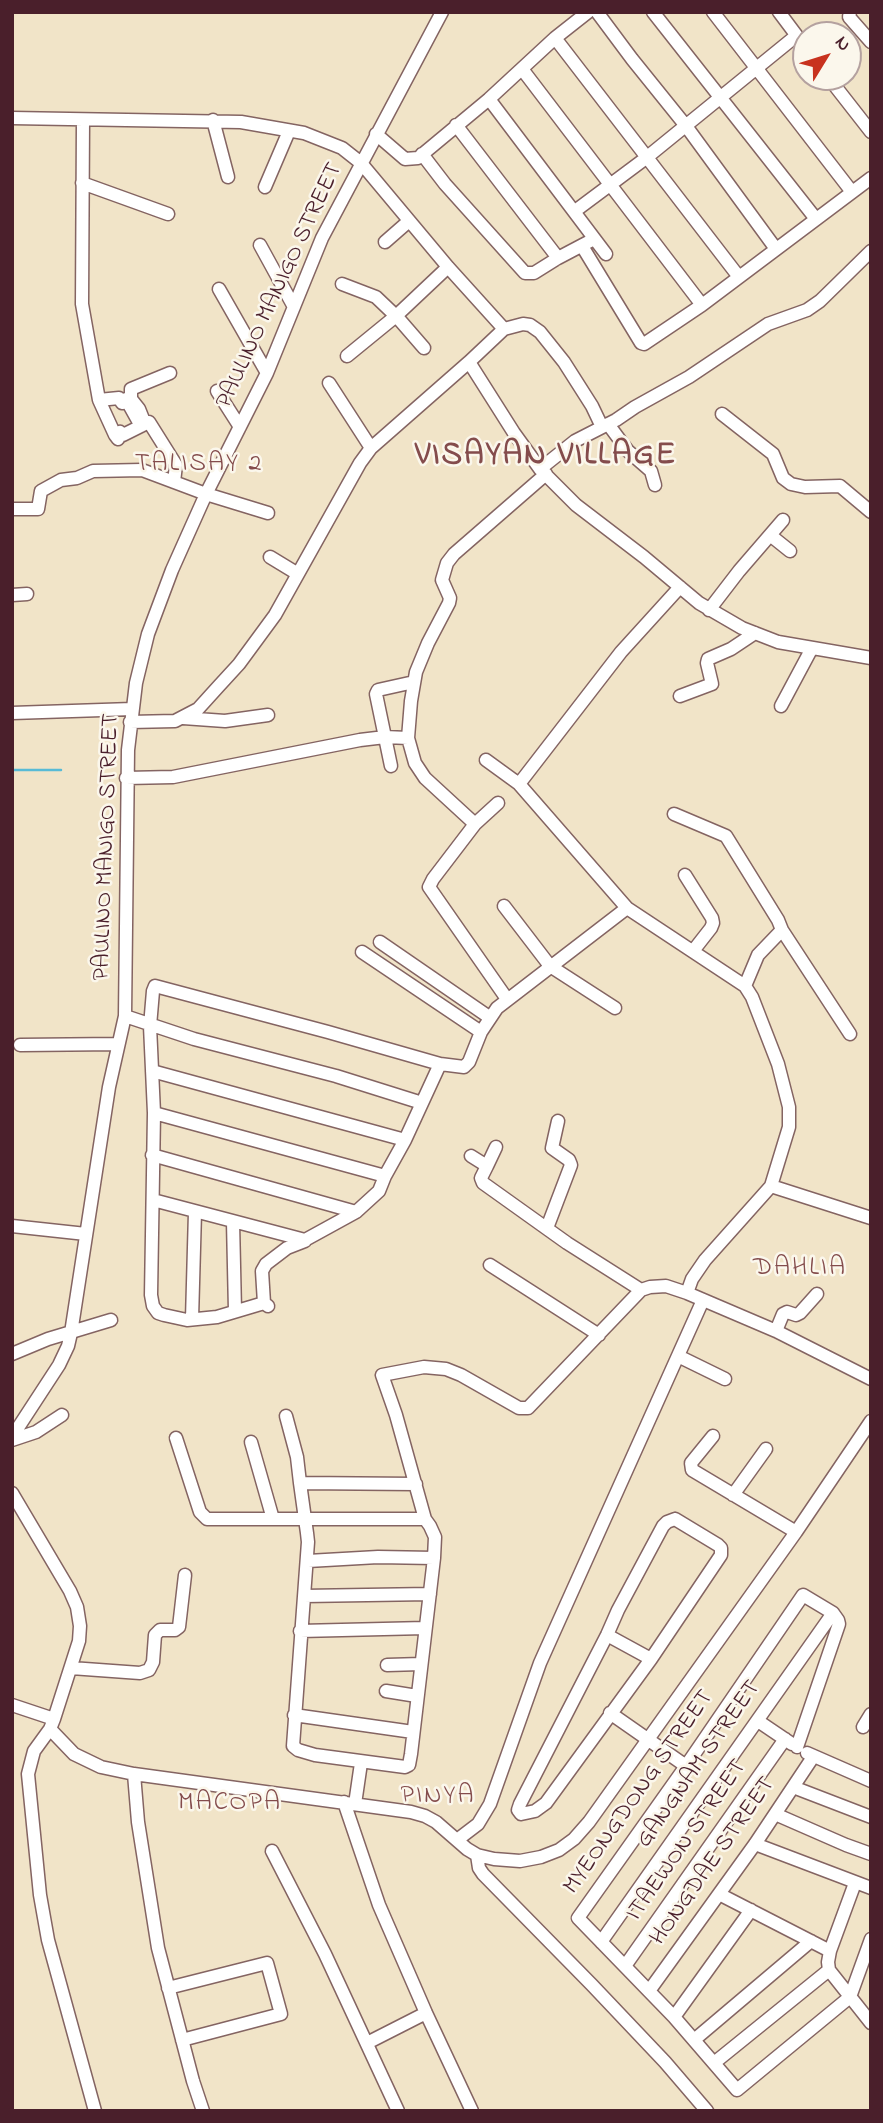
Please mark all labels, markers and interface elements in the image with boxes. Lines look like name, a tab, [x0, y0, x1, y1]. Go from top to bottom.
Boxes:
north arrow	[792, 21, 862, 91]
text: N	[828, 31, 857, 57]
street label: PAULINO MANIGO STREET	[211, 159, 351, 413]
district label: VISAYAN VILLAGE	[417, 439, 675, 477]
district label: TALISAY 2	[136, 450, 262, 482]
street label: PAULINO MANIGO STREET	[89, 713, 127, 981]
district label: DAHLIA	[754, 1254, 846, 1286]
street label: GANGNAM STREET	[631, 1676, 769, 1854]
street label: MYEONGDONG STREET	[559, 1685, 721, 1901]
street label: ITAEWON STREET	[622, 1755, 754, 1927]
street label: HONGDAE STREET	[645, 1772, 783, 1952]
district label: PINYA	[401, 1782, 475, 1814]
district label: MACOPA	[179, 1789, 281, 1821]

